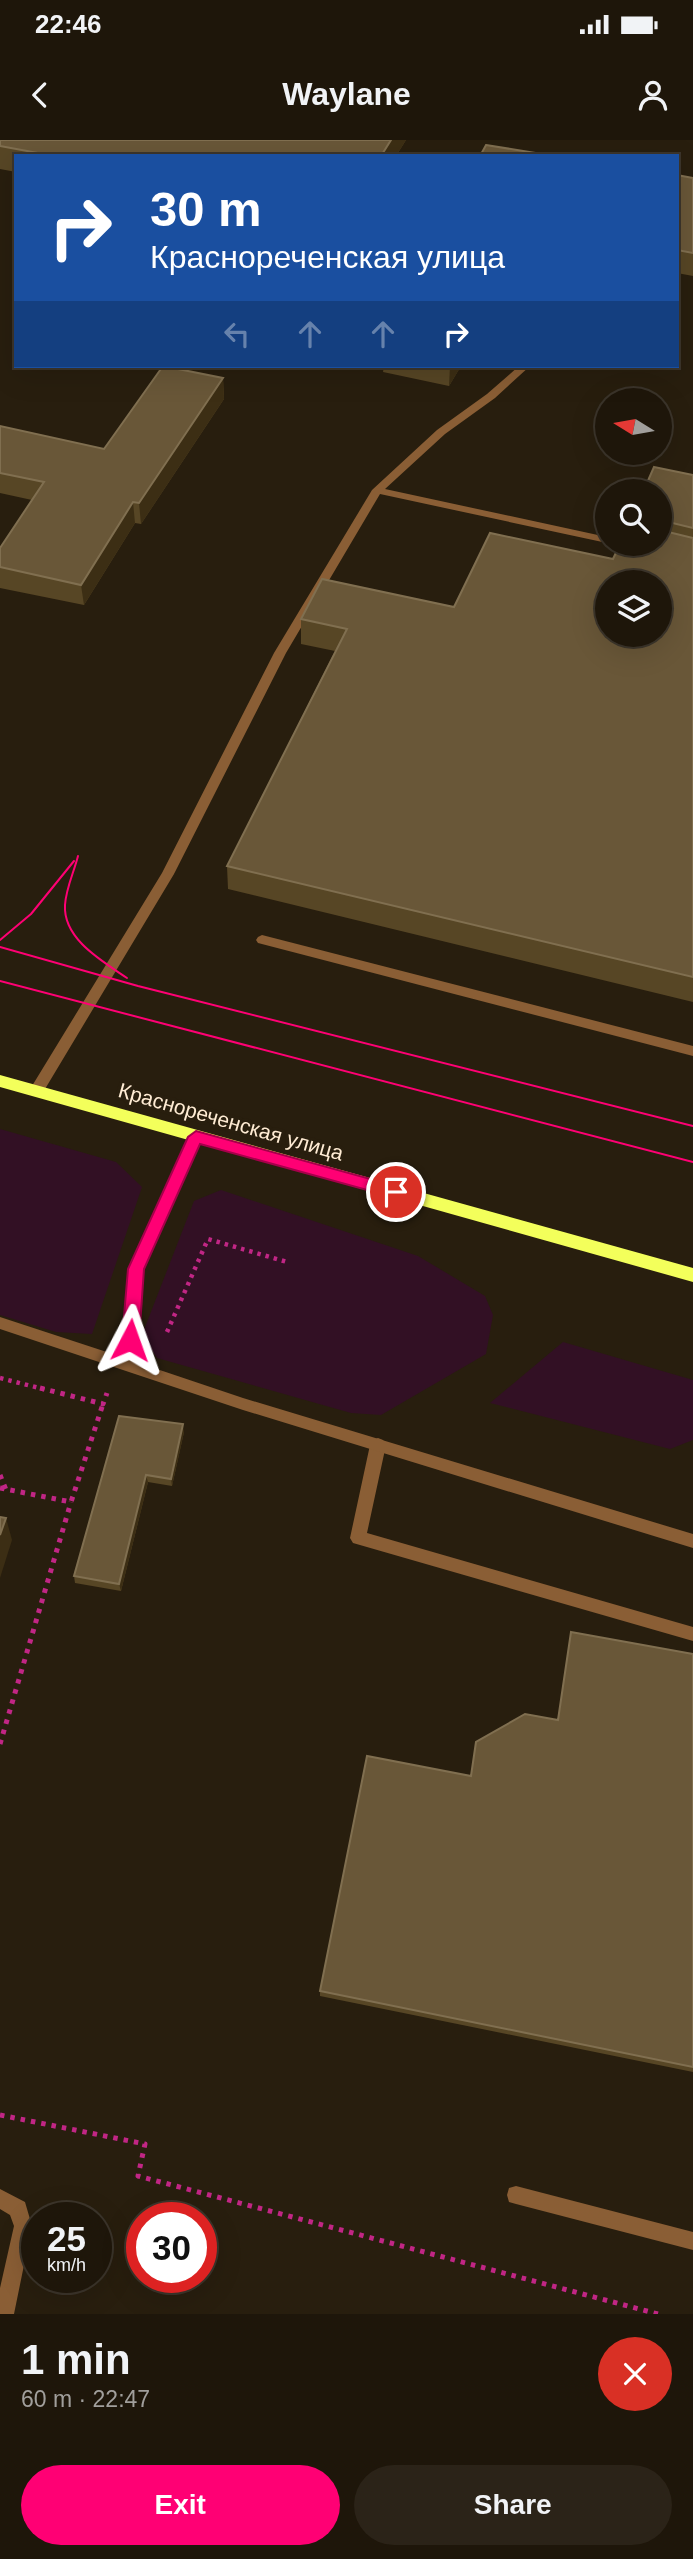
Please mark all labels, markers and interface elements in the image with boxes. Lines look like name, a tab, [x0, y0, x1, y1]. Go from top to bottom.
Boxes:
text: 22:46	[35, 9, 102, 39]
icon: back	[21, 76, 59, 114]
text: Waylane	[282, 76, 411, 112]
icon: person	[634, 76, 672, 114]
icon: right	[35, 182, 126, 273]
text: 30 m	[150, 182, 262, 236]
text: Краснореченская улица	[150, 239, 505, 275]
icon: left	[218, 315, 256, 353]
icon: ahead	[291, 315, 329, 353]
icon: ahead	[364, 315, 402, 353]
icon: right	[437, 315, 475, 353]
north arrow	[595, 388, 672, 466]
map controls	[595, 388, 672, 647]
button: search	[595, 479, 672, 556]
button: layers	[595, 570, 672, 647]
street label: Краснореченская улица	[116, 1078, 347, 1165]
pin	[366, 1162, 426, 1222]
icon: arrive	[377, 1173, 415, 1211]
position arrow	[93, 1303, 167, 1377]
speed limit sign: 30	[126, 2202, 217, 2293]
text: 25	[47, 2219, 86, 2258]
text: km/h	[47, 2255, 86, 2275]
text: 1 min	[21, 2336, 131, 2383]
button: close	[598, 2337, 672, 2411]
text: 60 m · 22:47	[21, 2386, 150, 2412]
button: Exit	[21, 2465, 340, 2545]
button: Share	[354, 2465, 672, 2545]

